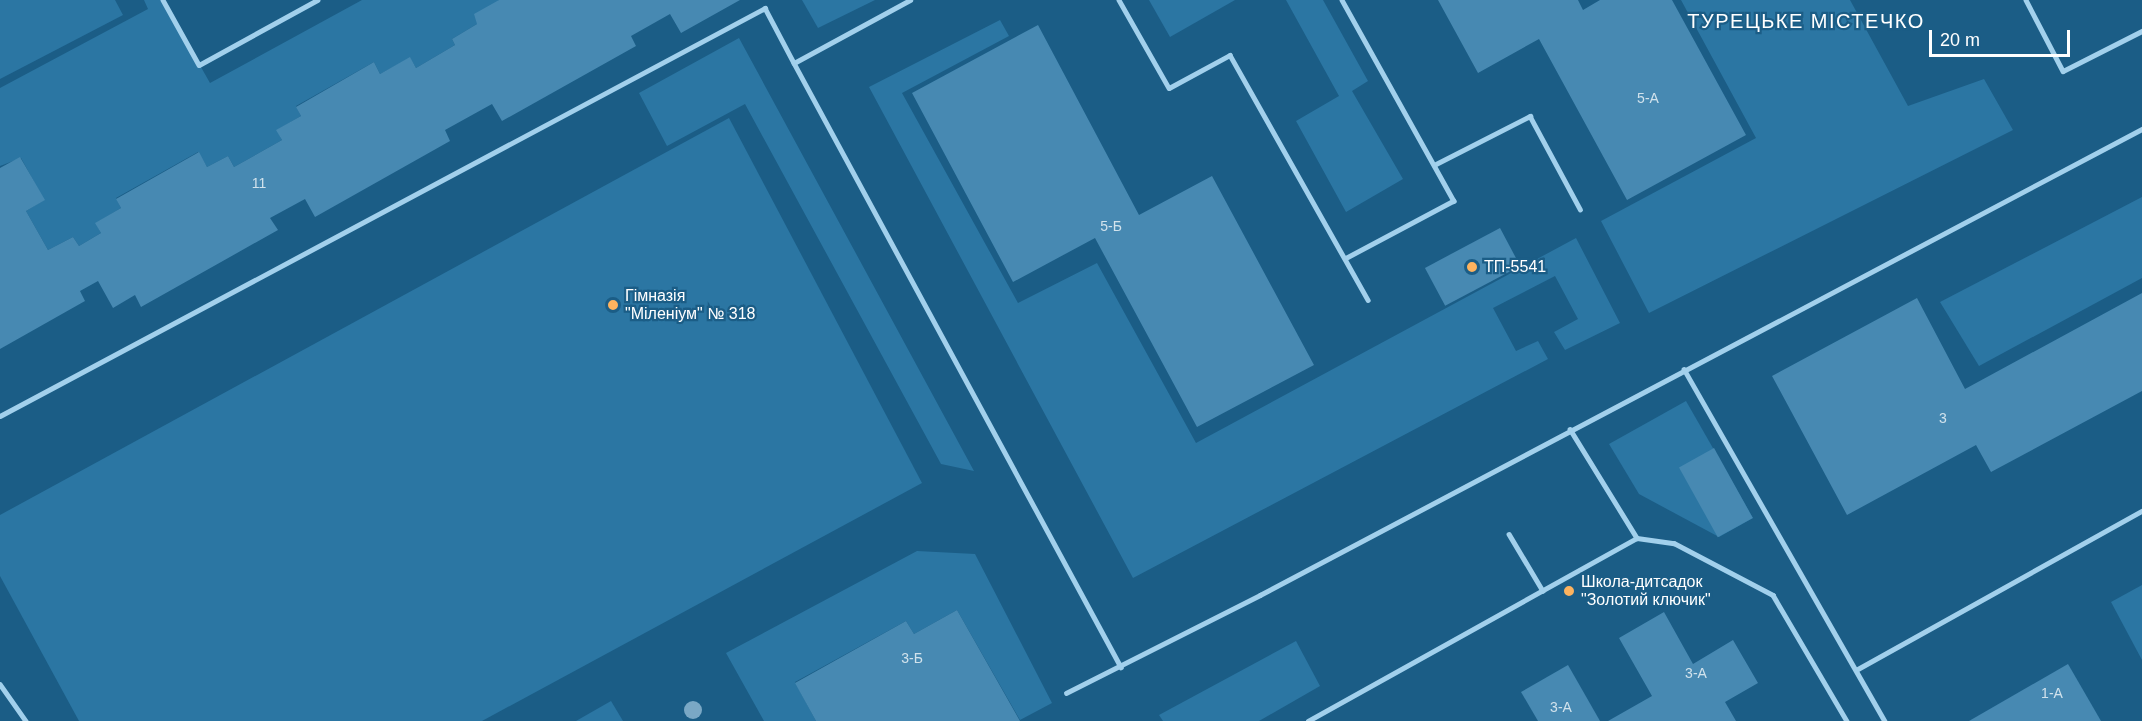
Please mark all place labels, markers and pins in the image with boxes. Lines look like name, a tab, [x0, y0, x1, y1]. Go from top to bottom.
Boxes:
place label: ТП-5541	[1484, 257, 1546, 277]
marker: ТП-5541	[1465, 260, 1479, 274]
place label: Гімназія "Міленіум" № 318	[625, 286, 755, 324]
marker: Гімназія "Міленіум" № 318	[606, 298, 620, 312]
place label: Школа-дитсадок "Золотий ключик"	[1581, 572, 1711, 610]
marker: Школа-дитсадок "Золотий ключик"	[1562, 584, 1576, 598]

